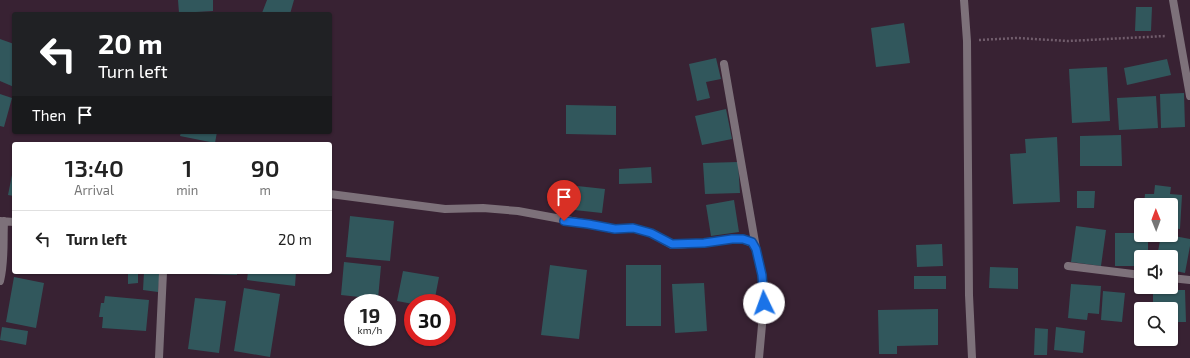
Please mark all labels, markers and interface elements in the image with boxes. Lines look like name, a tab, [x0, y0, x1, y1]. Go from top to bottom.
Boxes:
text: 20 m	[98, 26, 163, 60]
icon: left	[32, 28, 84, 80]
text: Turn left	[98, 60, 168, 82]
icon: arrive	[74, 104, 96, 126]
text: Then	[32, 106, 66, 124]
text: 13:40	[64, 153, 124, 182]
text: 1	[182, 153, 192, 182]
text: 90	[251, 153, 280, 182]
pin	[547, 180, 581, 221]
text: Arrival	[74, 182, 114, 198]
text: min	[176, 182, 198, 198]
text: m	[259, 182, 271, 198]
icon: arrive	[553, 186, 575, 208]
north arrow	[1134, 198, 1178, 242]
map controls	[1134, 198, 1178, 346]
icon: left	[32, 228, 54, 250]
text: Turn left	[66, 230, 127, 248]
text: 20 m	[278, 230, 312, 248]
button: sound	[1134, 250, 1178, 294]
position arrow	[743, 282, 785, 324]
speed limit sign: 30	[404, 294, 456, 346]
button: search	[1134, 302, 1178, 346]
text: 19	[360, 303, 380, 327]
text: km/h	[358, 324, 382, 336]

